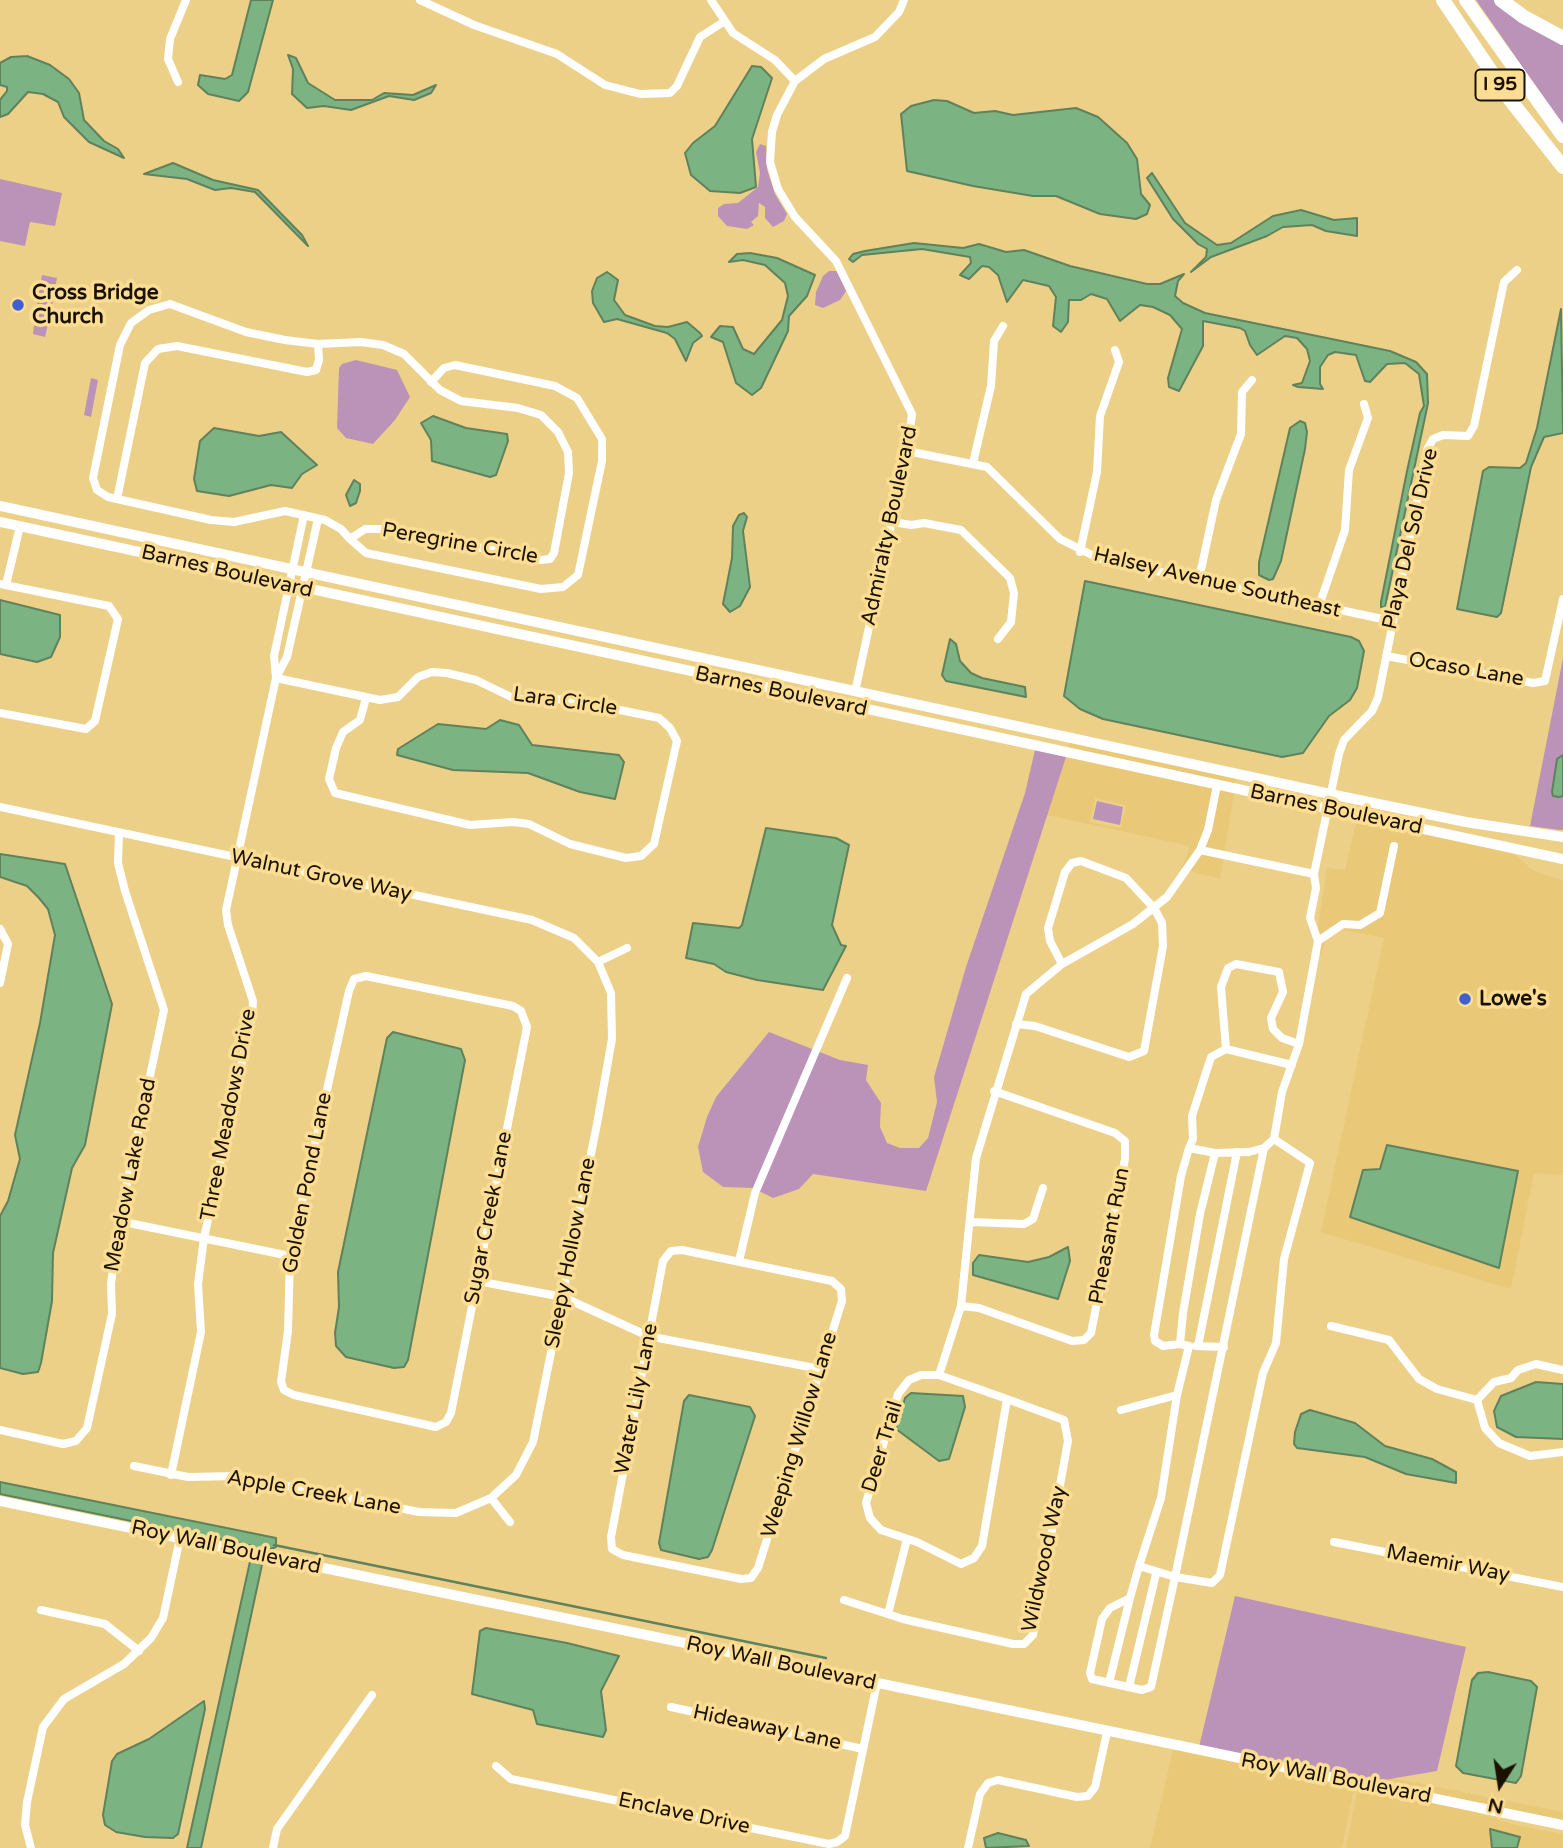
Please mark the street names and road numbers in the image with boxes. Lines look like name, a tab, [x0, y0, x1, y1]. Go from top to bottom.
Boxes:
road number: I 95	[1476, 69, 1524, 100]
street label: Admiralty Boulevard	[856, 424, 924, 628]
street label: Playa Del Sol Drive	[1378, 446, 1444, 632]
street label: Peregrine Circle	[380, 518, 540, 570]
street label: Barnes Boulevard	[139, 540, 315, 604]
street label: Halsey Avenue Southeast	[1091, 542, 1343, 624]
street label: Ocaso Lane	[1406, 647, 1526, 693]
street label: Barnes Boulevard	[693, 661, 869, 723]
street label: Lara Circle	[511, 682, 619, 722]
street label: Barnes Boulevard	[1248, 779, 1424, 841]
street label: Walnut Grove Way	[228, 845, 414, 907]
street label: Three Meadows Drive	[196, 1007, 262, 1223]
street label: Meadow Lake Road	[100, 1076, 162, 1274]
street label: Golden Pond Lane	[278, 1090, 338, 1276]
street label: Sugar Creek Lane	[460, 1129, 518, 1307]
street label: Sleepy Hollow Lane	[540, 1156, 602, 1350]
street label: Pheasant Run	[1084, 1165, 1136, 1307]
street label: Water Lily Lane	[610, 1321, 664, 1477]
street label: Weeping Willow Lane	[757, 1329, 843, 1541]
street label: Deer Trail	[857, 1398, 909, 1496]
street label: Apple Creek Lane	[225, 1465, 403, 1521]
street label: Wildwood Way	[1017, 1484, 1073, 1634]
street label: Roy Wall Boulevard	[129, 1516, 323, 1580]
street label: Maemir Way	[1384, 1540, 1512, 1588]
street label: Roy Wall Boulevard	[684, 1632, 878, 1696]
street label: Hideaway Lane	[691, 1700, 843, 1756]
street label: Roy Wall Boulevard	[1239, 1748, 1433, 1810]
street label: Enclave Drive	[616, 1788, 752, 1840]

